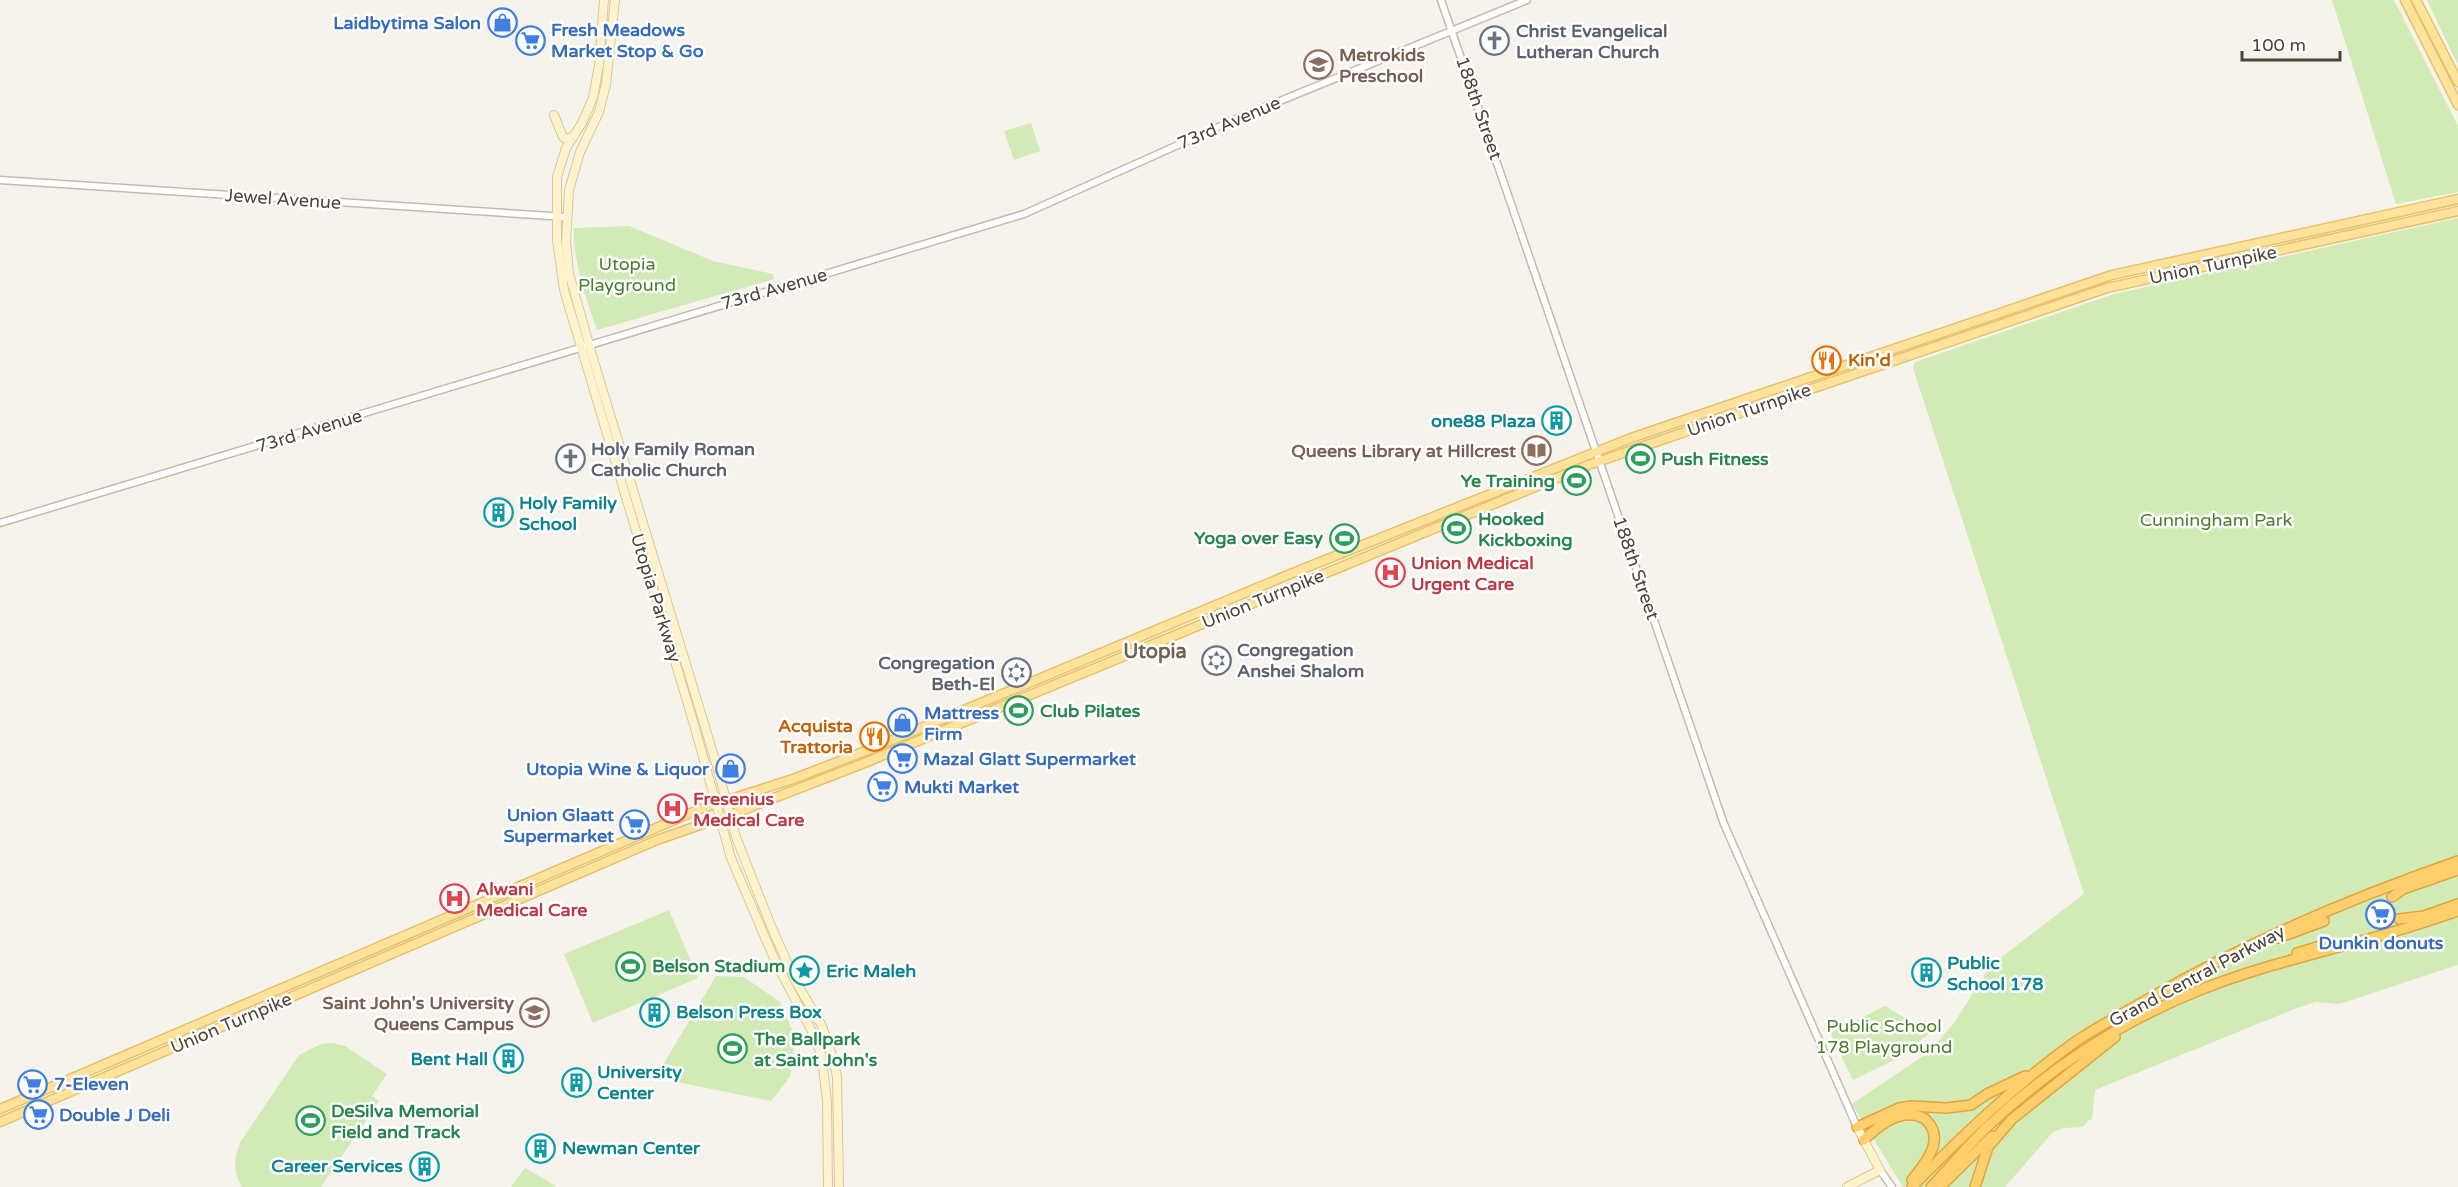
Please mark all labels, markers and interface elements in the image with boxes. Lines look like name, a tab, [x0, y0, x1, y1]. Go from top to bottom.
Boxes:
shop icon: Laidbytima Salon	[486, 7, 518, 39]
place label: Laidbytima Salon	[333, 12, 481, 34]
place label: Fresh Meadows Market Stop & Go	[551, 19, 704, 62]
place label: Christ Evangelical Lutheran Church	[1516, 20, 1667, 63]
supermarket icon: Fresh Meadows Market Stop & Go	[514, 24, 546, 56]
scale bar	[2242, 24, 2340, 62]
church icon: Christ Evangelical Lutheran Church	[1479, 25, 1511, 57]
text: 100 m	[2251, 34, 2306, 56]
place label: Metrokids Preschool	[1339, 44, 1425, 87]
school or university icon: Metrokids Preschool	[1302, 49, 1334, 81]
street label: 188th Street	[1451, 53, 1507, 163]
street label: 73rd Avenue	[1174, 91, 1284, 155]
street label: Jewel Avenue	[224, 184, 342, 214]
street label: Union Turnpike	[2147, 241, 2279, 289]
park label: Utopia Playground	[578, 253, 676, 296]
street label: 73rd Avenue	[718, 263, 830, 315]
restaurant icon: Kin'd	[1811, 344, 1843, 376]
place label: Kin'd	[1848, 349, 1891, 371]
street label: Union Turnpike	[1684, 378, 1814, 442]
street label: 73rd Avenue	[253, 404, 365, 458]
building icon: one88 Plaza	[1541, 405, 1573, 437]
place label: one88 Plaza	[1431, 410, 1536, 432]
library icon: Queens Library at Hillcrest	[1521, 435, 1553, 467]
place label: Holy Family Roman Catholic Church	[591, 438, 755, 481]
place label: Queens Library at Hillcrest	[1291, 440, 1516, 462]
church icon: Holy Family Roman Catholic Church	[554, 443, 586, 475]
sports icon: Push Fitness	[1624, 443, 1656, 475]
place label: Push Fitness	[1661, 448, 1769, 470]
sports icon: Ye Training	[1560, 465, 1592, 497]
place label: Ye Training	[1461, 470, 1555, 492]
place label: Holy Family School	[519, 492, 617, 535]
building icon: Holy Family School	[482, 497, 514, 529]
place label: Hooked Kickboxing	[1478, 508, 1573, 551]
park label: Cunningham Park	[2140, 509, 2293, 531]
sports icon: Hooked Kickboxing	[1441, 513, 1473, 545]
street label: 188th Street	[1608, 513, 1664, 623]
sports icon: Yoga over Easy	[1328, 522, 1360, 554]
place label: Yoga over Easy	[1194, 527, 1323, 549]
street label: Utopia Parkway	[626, 531, 686, 666]
place label: Union Medical Urgent Care	[1411, 552, 1534, 595]
hospital icon: Union Medical Urgent Care	[1374, 557, 1406, 589]
street label: Union Turnpike	[1199, 565, 1327, 633]
place label: Congregation Anshei Shalom	[1237, 639, 1364, 682]
district label: Utopia	[1123, 640, 1187, 664]
synagogue icon: Congregation Anshei Shalom	[1200, 644, 1232, 676]
place label: Congregation Beth-El	[878, 652, 995, 695]
synagogue icon: Congregation Beth-El	[1000, 657, 1032, 689]
sports icon: Club Pilates	[1003, 695, 1035, 727]
place label: Club Pilates	[1040, 700, 1141, 722]
place label: Mattress Firm	[924, 702, 999, 745]
shop icon: Mattress Firm	[887, 707, 919, 739]
place label: Acquista Trattoria	[778, 715, 853, 758]
restaurant icon: Acquista Trattoria	[858, 720, 890, 752]
supermarket icon: Mazal Glatt Supermarket	[886, 743, 918, 775]
place label: Mazal Glatt Supermarket	[923, 748, 1136, 770]
shop icon: Utopia Wine & Liquor	[714, 753, 746, 785]
place label: Utopia Wine & Liquor	[526, 758, 710, 780]
supermarket icon: Mukti Market	[867, 771, 899, 803]
place label: Mukti Market	[904, 776, 1019, 798]
place label: Fresenius Medical Care	[693, 788, 804, 831]
hospital icon: Fresenius Medical Care	[656, 793, 688, 825]
place label: Union Glaatt Supermarket	[503, 804, 614, 847]
supermarket icon: Union Glaatt Supermarket	[619, 809, 651, 841]
place label: Alwani Medical Care	[476, 878, 587, 921]
hospital icon: Alwani Medical Care	[439, 883, 471, 915]
supermarket icon: Dunkin donuts	[2365, 898, 2397, 930]
street label: Grand Central Parkway	[2105, 920, 2289, 1032]
place label: Dunkin donuts	[2319, 932, 2444, 954]
sports icon: Belson Stadium	[615, 950, 647, 982]
place label: Public School 178	[1947, 952, 2044, 995]
place label: Belson Stadium	[652, 955, 785, 977]
place icon: Eric Maleh	[789, 955, 821, 987]
building icon: Public School 178	[1910, 957, 1942, 989]
place label: Eric Maleh	[826, 960, 916, 982]
street label: Union Turnpike	[167, 988, 295, 1058]
place label: Saint John's University Queens Campus	[323, 992, 514, 1035]
building icon: Belson Press Box	[639, 996, 671, 1028]
school or university icon: Saint John's University Queens Campus	[519, 997, 551, 1029]
place label: Belson Press Box	[676, 1001, 822, 1023]
park label: Public School 178 Playground	[1816, 1015, 1952, 1058]
place label: The Ballpark at Saint John's	[753, 1028, 878, 1071]
sports icon: The Ballpark at Saint John's	[717, 1033, 749, 1065]
building icon: Bent Hall	[493, 1043, 525, 1075]
place label: Bent Hall	[410, 1048, 488, 1070]
place label: University Center	[597, 1061, 682, 1104]
building icon: University Center	[560, 1066, 592, 1098]
supermarket icon: 7-Eleven	[17, 1068, 49, 1100]
place label: 7-Eleven	[54, 1073, 129, 1095]
supermarket icon: Double J Deli	[22, 1099, 54, 1131]
place label: DeSilva Memorial Field and Track	[331, 1100, 479, 1143]
place label: Double J Deli	[59, 1104, 170, 1126]
sports icon: DeSilva Memorial Field and Track	[294, 1105, 326, 1137]
building icon: Newman Center	[525, 1132, 557, 1164]
place label: Newman Center	[562, 1137, 701, 1159]
building icon: Career Services	[408, 1150, 440, 1182]
place label: Career Services	[271, 1155, 403, 1177]

